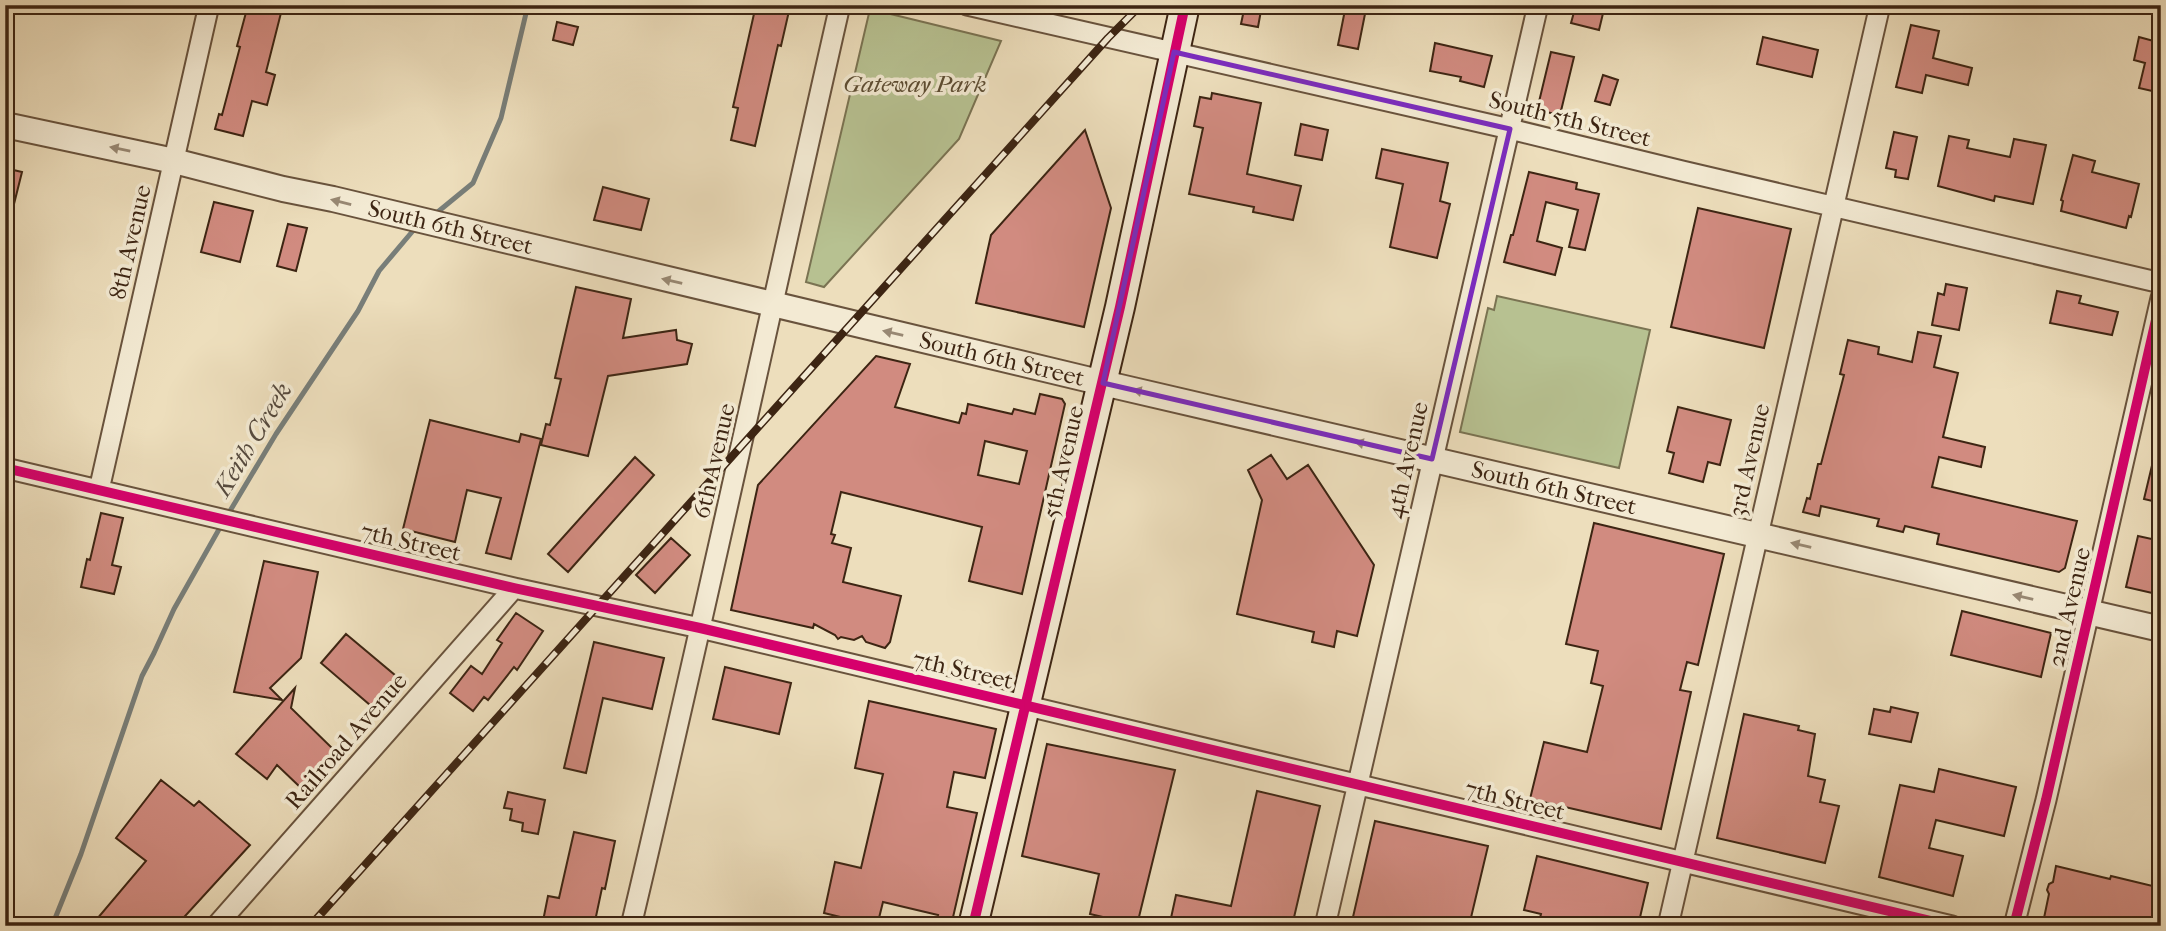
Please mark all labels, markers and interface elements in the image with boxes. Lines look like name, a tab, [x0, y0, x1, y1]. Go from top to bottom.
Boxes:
park label: Gateway Park	[843, 70, 987, 98]
street label: South 5th Street	[1486, 85, 1654, 153]
one-way arrow	[109, 144, 131, 155]
street label: 8th Avenue	[103, 182, 157, 302]
street label: South 6th Street	[365, 194, 536, 260]
one-way arrow	[330, 196, 352, 207]
one-way arrow	[661, 275, 683, 286]
street label: South 6th Street	[917, 326, 1088, 392]
one-way arrow	[882, 327, 904, 338]
water label: Keith Creek	[205, 377, 298, 503]
one-way arrow	[1132, 387, 1154, 398]
street label: 4th Avenue	[1380, 399, 1434, 521]
street label: 6th Avenue	[687, 400, 741, 521]
street label: 3rd Avenue	[1722, 400, 1776, 519]
street label: 5th Avenue	[1036, 403, 1090, 521]
one-way arrow	[1354, 438, 1376, 449]
street label: South 6th Street	[1469, 455, 1640, 521]
street label: 7th Street	[358, 517, 464, 567]
one-way arrow	[1790, 539, 1812, 550]
street label: 2nd Avenue	[2042, 544, 2096, 670]
one-way arrow	[2012, 591, 2034, 602]
street label: 7th Street	[910, 645, 1016, 695]
street label: Railroad Avenue	[279, 667, 413, 815]
street label: 7th Street	[1462, 774, 1568, 826]

